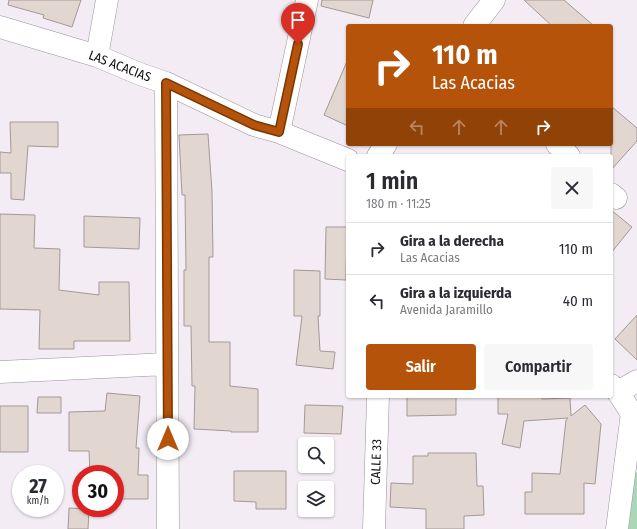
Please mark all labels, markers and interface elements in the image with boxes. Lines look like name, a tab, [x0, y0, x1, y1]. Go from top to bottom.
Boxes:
pin	[281, 3, 315, 44]
icon: arrive	[287, 9, 309, 31]
text: 110 m	[432, 38, 498, 71]
icon: right	[366, 40, 418, 92]
street label: LAS ACACIAS	[87, 47, 153, 85]
text: Las Acacias	[432, 72, 515, 94]
icon: left	[406, 116, 428, 138]
icon: ahead	[448, 116, 470, 138]
icon: ahead	[490, 116, 512, 138]
icon: right	[532, 116, 554, 138]
text: 1 min	[366, 167, 418, 195]
button: close	[551, 167, 593, 209]
text: 180 m · 11:25	[366, 196, 431, 211]
text: Gira a la derecha	[400, 232, 504, 250]
icon: right	[366, 238, 388, 260]
text: 110 m	[559, 240, 593, 258]
text: Las Acacias	[400, 250, 460, 265]
text: Gira a la izquierda	[400, 284, 512, 302]
icon: left	[366, 290, 388, 312]
text: 40 m	[563, 292, 593, 310]
text: Avenida Jaramillo	[400, 302, 493, 317]
button: Salir	[366, 344, 476, 390]
button: Compartir	[484, 344, 593, 390]
position arrow	[147, 418, 189, 460]
map controls	[298, 437, 334, 517]
button: search	[298, 437, 334, 473]
street label: CALLE 33	[368, 439, 384, 485]
speed limit sign: 30	[72, 465, 124, 517]
text: 27	[29, 474, 47, 498]
button: layers	[298, 481, 334, 517]
text: km/h	[27, 495, 49, 507]

